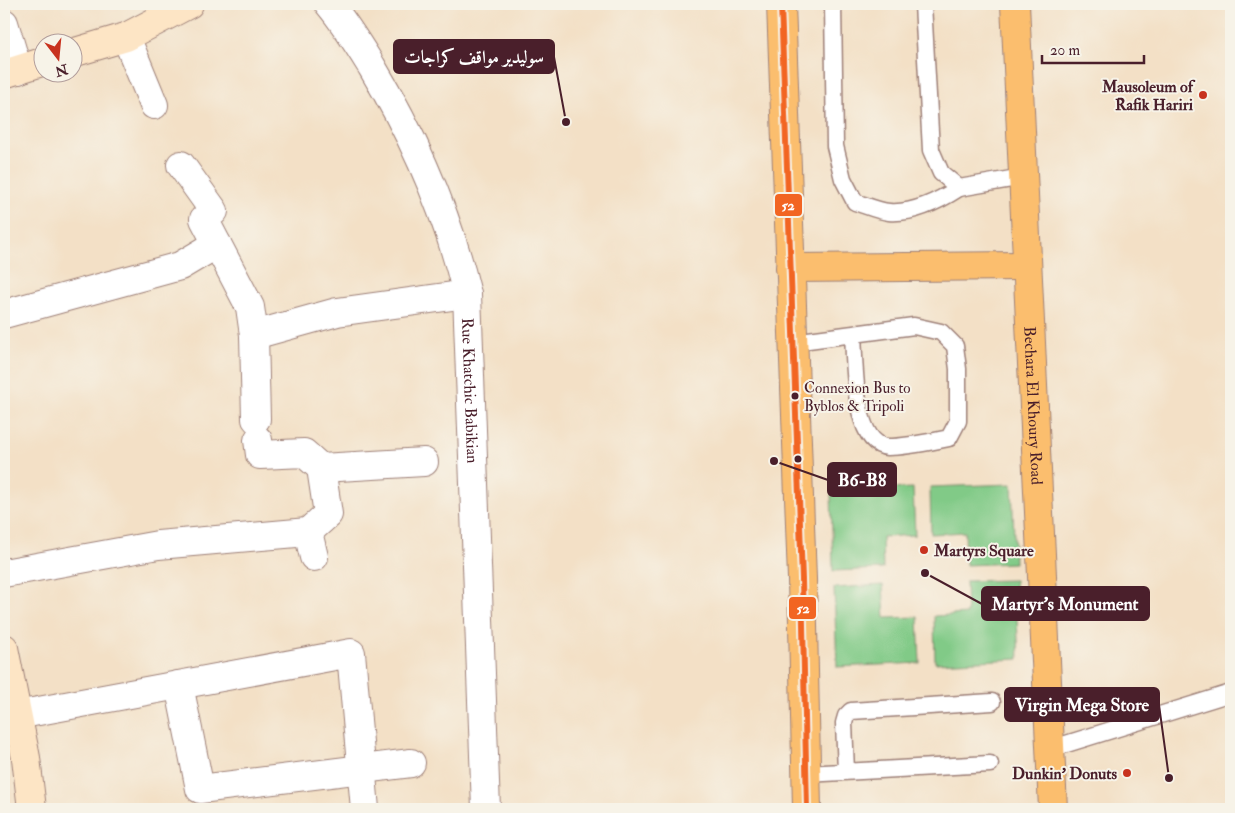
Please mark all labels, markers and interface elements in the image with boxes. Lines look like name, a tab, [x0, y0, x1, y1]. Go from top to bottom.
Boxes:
north arrow	[32, 32, 82, 82]
scale bar	[1042, 32, 1145, 64]
callout: سوليدير مواقف كراجات	[394, 40, 554, 73]
text: 20 m	[1050, 41, 1080, 60]
text: سوليدير مواقف كراجات	[404, 46, 544, 69]
text: N	[53, 60, 71, 80]
place label: Mausoleum of Rafik Hariri	[1101, 77, 1196, 115]
marker: Mausoleum of Rafik Hariri	[1197, 89, 1209, 101]
line badge: 52	[774, 193, 803, 217]
text: 52	[781, 197, 795, 214]
street label: Rue Khatchic Babikian	[457, 317, 482, 464]
street label: Bechara El Khoury Road	[1019, 326, 1047, 486]
place label: Connexion Bus to Byblos & Tripoli	[804, 379, 911, 417]
marker: Connexion Bus to Byblos & Tripoli	[790, 391, 800, 401]
unlabelled marker	[793, 454, 803, 464]
callout: B6-B8	[828, 463, 896, 496]
text: B6-B8	[838, 469, 887, 492]
place label: Martyrs Square	[933, 541, 1034, 562]
marker: Martyrs Square	[918, 544, 930, 556]
callout: Martyr's Monument	[982, 587, 1149, 620]
text: Martyr's Monument	[991, 593, 1139, 616]
line badge: 52	[788, 596, 817, 620]
text: 52	[796, 600, 810, 617]
callout: Virgin Mega Store	[1005, 688, 1159, 721]
text: Virgin Mega Store	[1014, 694, 1150, 717]
place label: Dunkin' Donuts	[1012, 764, 1118, 784]
marker: Dunkin' Donuts	[1121, 767, 1133, 779]

